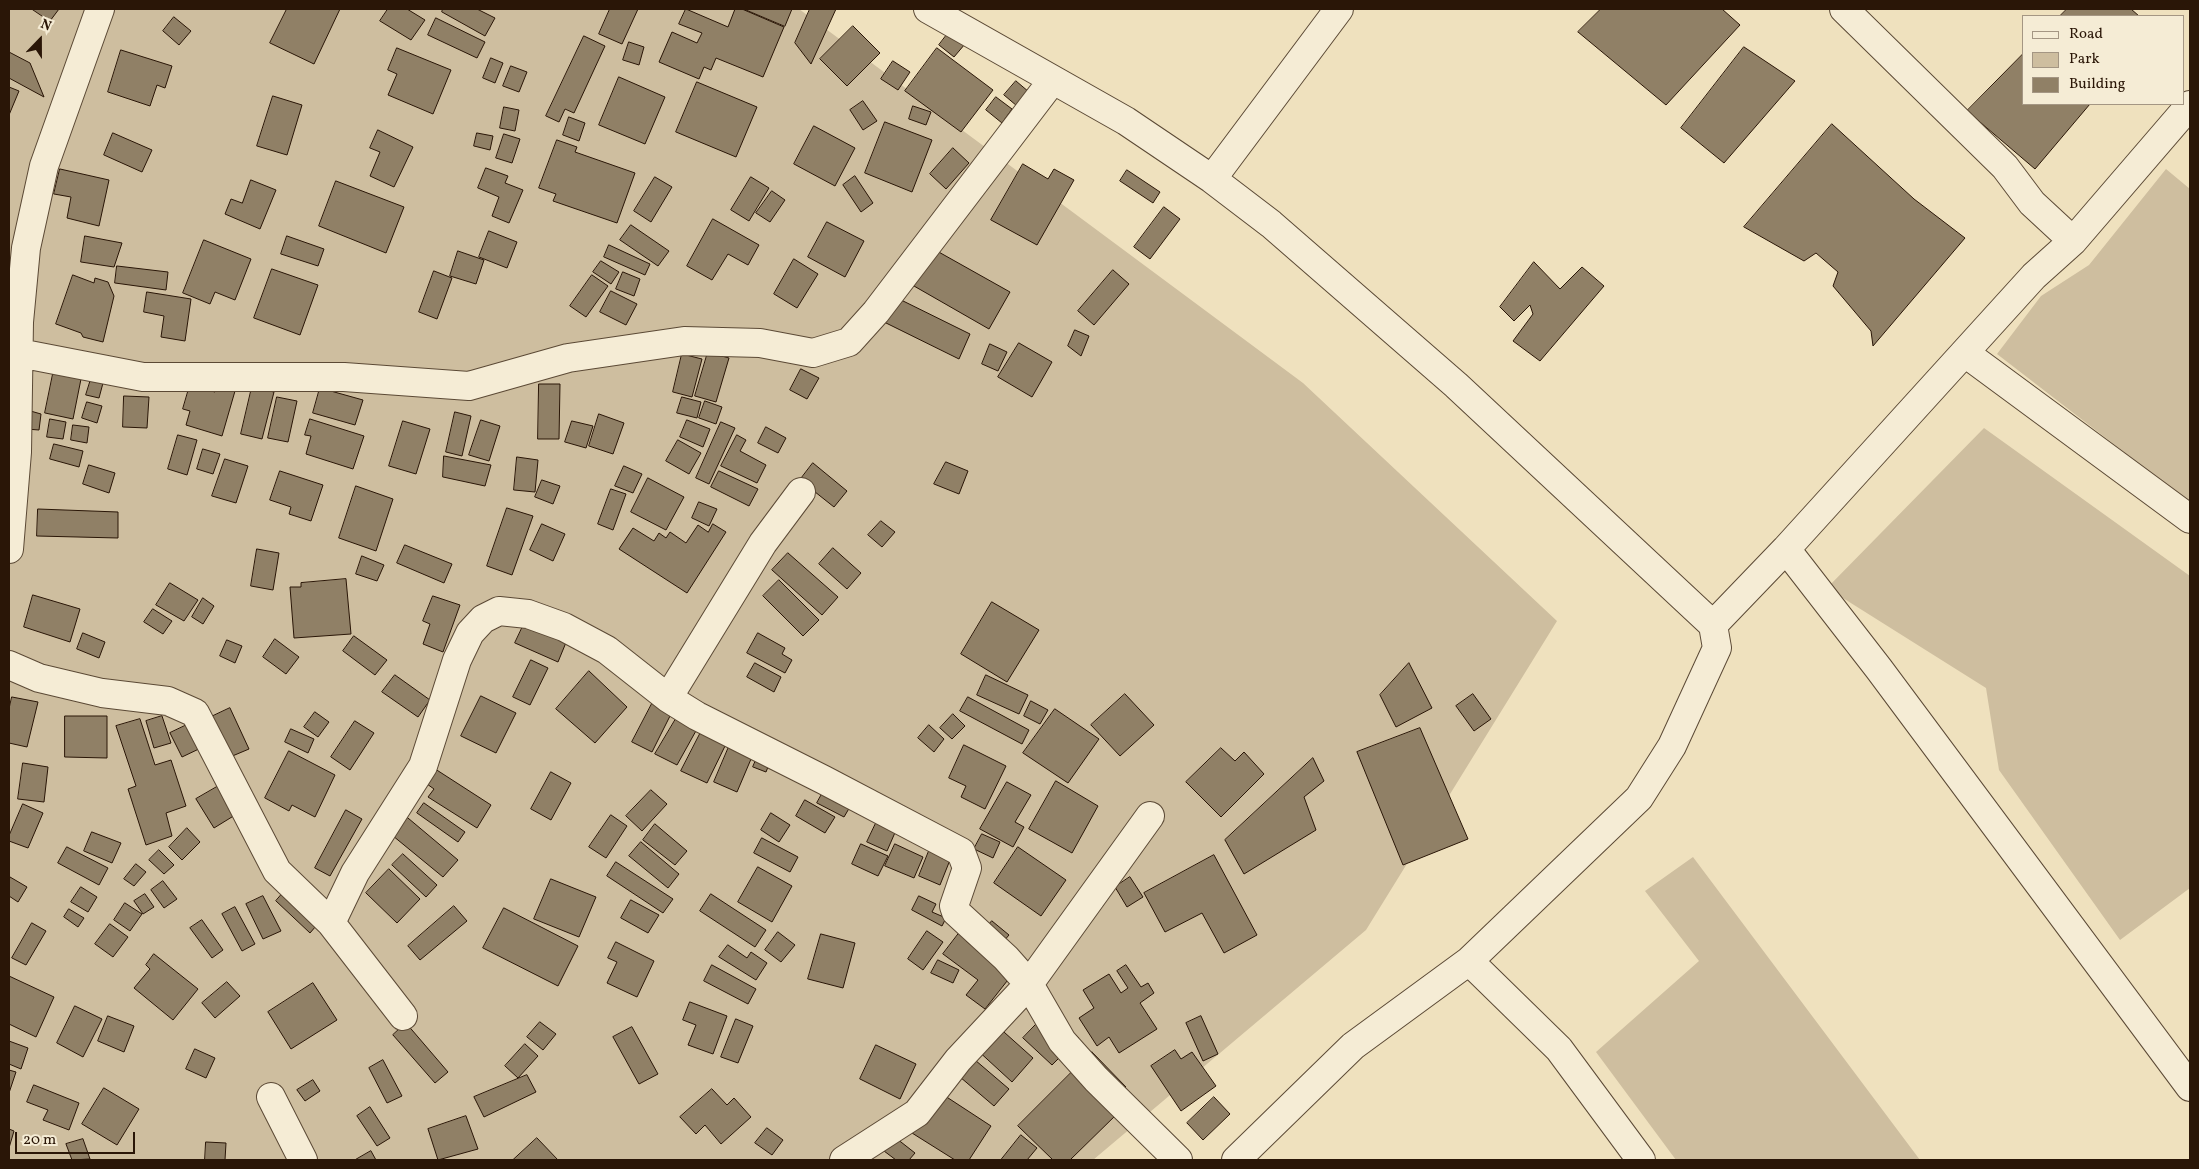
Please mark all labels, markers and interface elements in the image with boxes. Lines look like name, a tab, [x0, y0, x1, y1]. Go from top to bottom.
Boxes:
north arrow	[15, 15, 65, 65]
text: N	[38, 15, 54, 36]
legend	[2022, 15, 2184, 105]
text: Road	[2069, 24, 2103, 45]
text: Park	[2069, 49, 2100, 70]
text: Building	[2069, 74, 2125, 95]
scale bar	[18, 1122, 138, 1154]
text: 20 m	[23, 1130, 56, 1151]

